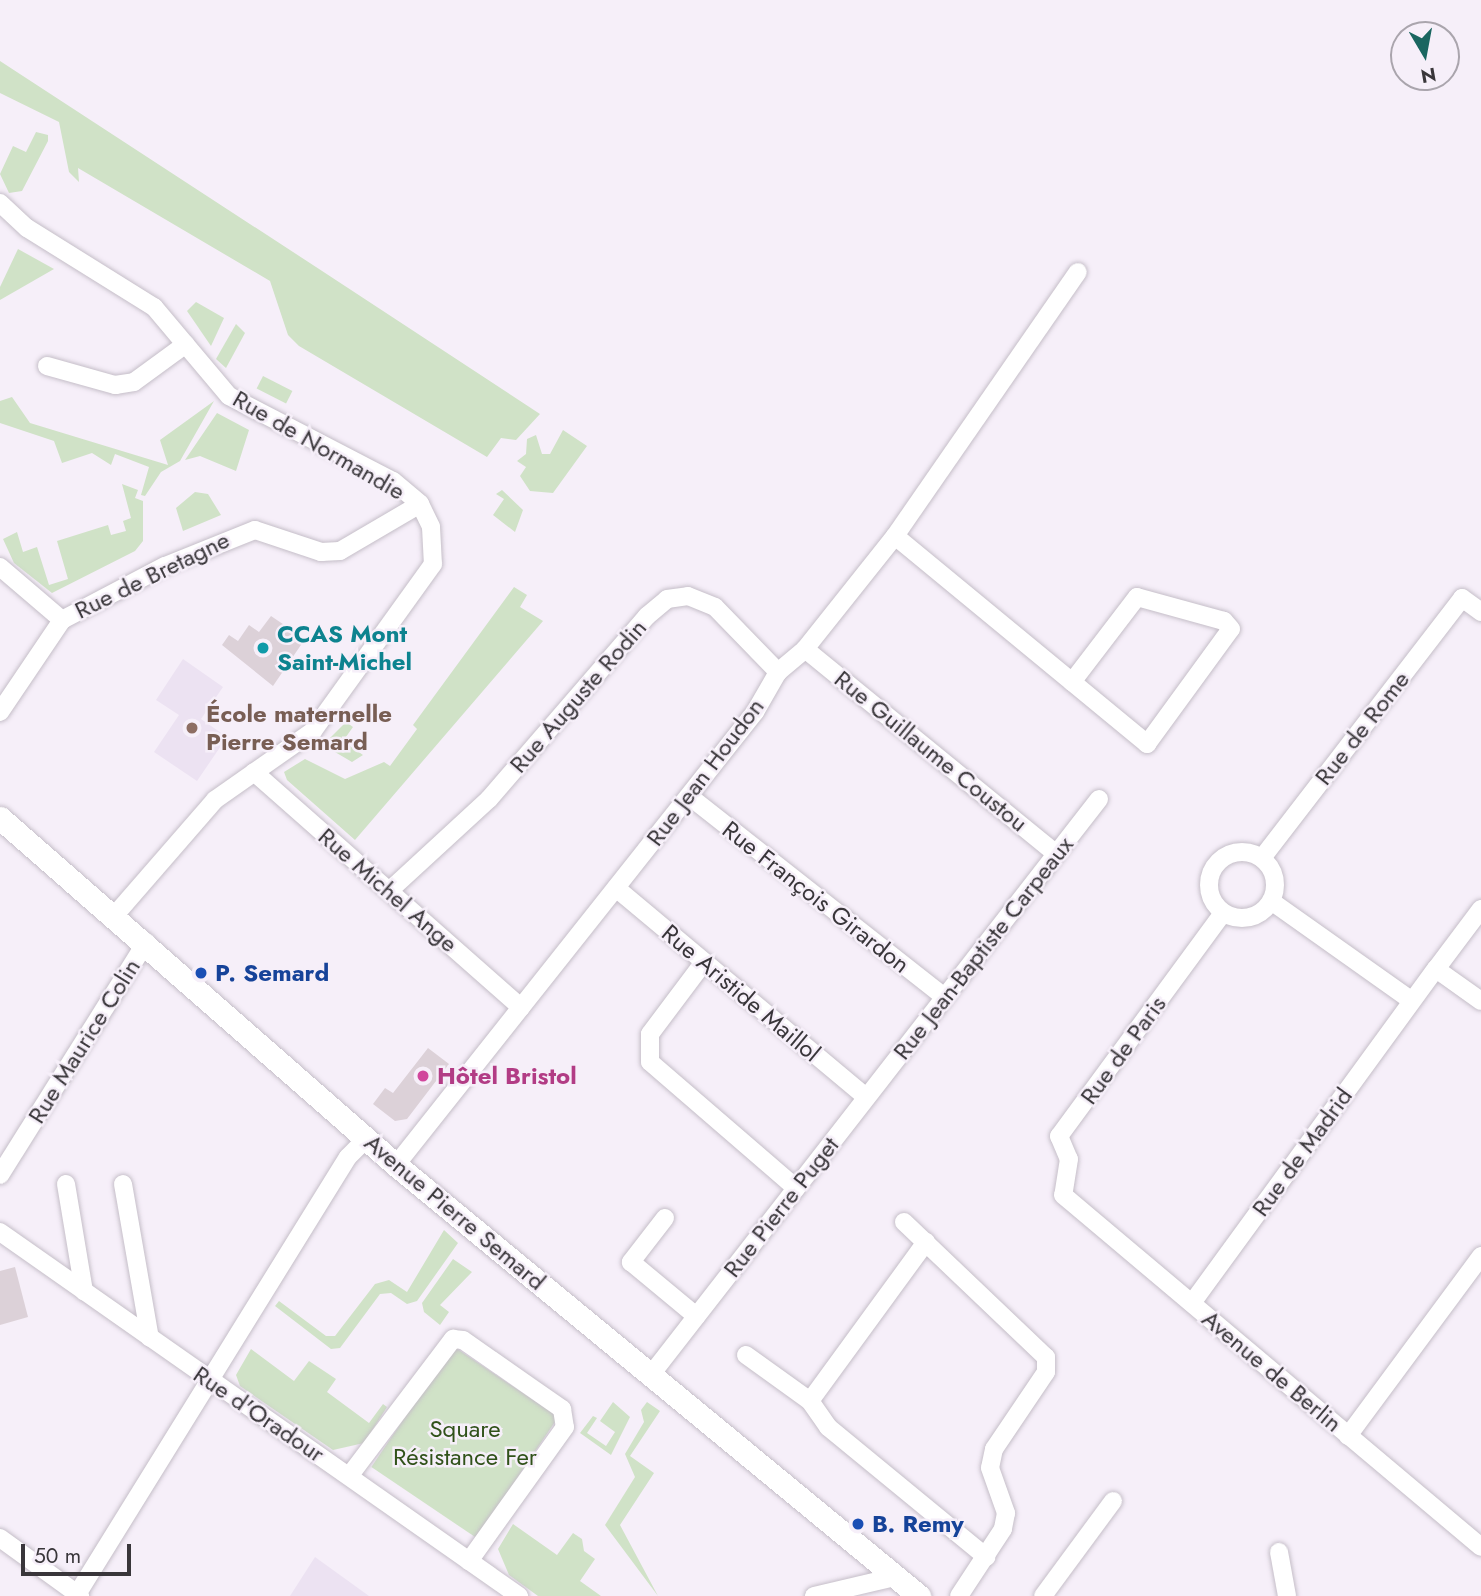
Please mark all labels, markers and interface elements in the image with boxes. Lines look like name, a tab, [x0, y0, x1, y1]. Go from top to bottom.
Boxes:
north arrow	[1390, 21, 1460, 91]
text: N	[1419, 61, 1438, 90]
street label: Rue de Normandie	[228, 384, 410, 506]
street label: Rue de Bretagne	[70, 525, 234, 625]
street label: Rue Auguste Rodin	[504, 613, 652, 779]
place label: CCAS Mont Saint-Michel	[277, 620, 412, 676]
marker: CCAS Mont Saint-Michel	[255, 640, 271, 656]
street label: Rue Guillaume Coustou	[829, 664, 1033, 838]
street label: Rue de Rome	[1309, 665, 1415, 791]
street label: Rue Jean Houdon	[640, 693, 770, 851]
place label: École maternelle Pierre Semard	[206, 700, 392, 756]
marker: École maternelle Pierre Semard	[184, 720, 200, 736]
street label: Rue François Girardon	[717, 815, 915, 979]
street label: Rue Michel Ange	[313, 822, 463, 958]
street label: Rue Jean-Baptiste Carpeaux	[887, 831, 1079, 1065]
street label: Rue Aristide Maillol	[656, 918, 826, 1068]
street label: Rue Maurice Colin	[22, 953, 146, 1129]
place label: P. Semard	[215, 959, 329, 987]
marker: P. Semard	[193, 965, 209, 981]
street label: Rue de Paris	[1074, 990, 1172, 1110]
place label: Hôtel Bristol	[437, 1062, 577, 1090]
marker: Hôtel Bristol	[415, 1068, 431, 1084]
street label: Rue de Madrid	[1246, 1082, 1358, 1222]
street label: Avenue Pierre Semard	[359, 1128, 551, 1296]
street label: Rue Pierre Puget	[717, 1131, 845, 1283]
street label: Avenue de Berlin	[1196, 1304, 1348, 1438]
street label: Rue d'Oradour	[188, 1360, 330, 1468]
park label: Square Résistance Fer	[393, 1415, 537, 1471]
place label: B. Remy	[872, 1510, 964, 1538]
marker: B. Remy	[850, 1516, 866, 1532]
scale bar	[24, 1530, 135, 1574]
text: 50 m	[34, 1541, 81, 1571]

